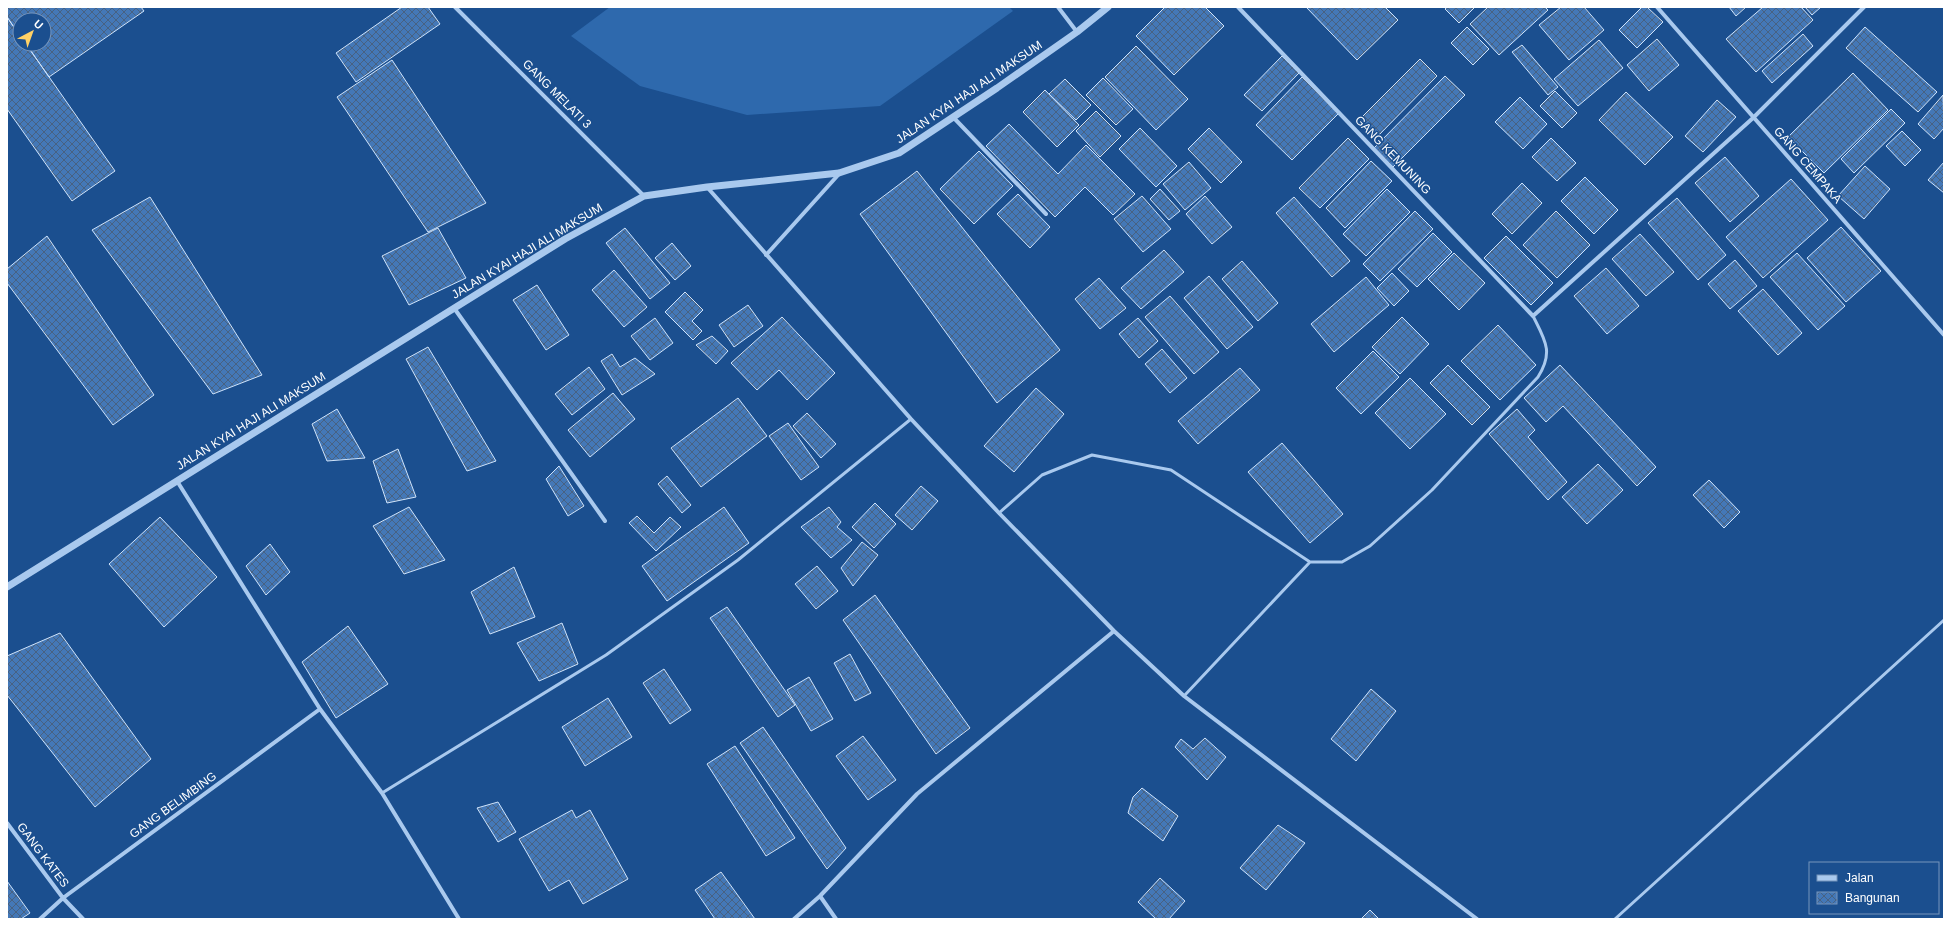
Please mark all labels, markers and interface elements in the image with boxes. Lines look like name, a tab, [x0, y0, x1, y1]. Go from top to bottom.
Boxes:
north arrow	[12, 12, 52, 52]
text: U	[32, 17, 46, 32]
street label: JALAN KYAI HAJI ALI MAKSUM	[893, 38, 1045, 146]
street label: GANG MELATI 3	[520, 57, 594, 131]
street label: GANG KEMUNING	[1352, 113, 1434, 197]
street label: GANG CEMPAKA	[1771, 124, 1845, 206]
street label: JALAN KYAI HAJI ALI MAKSUM	[449, 200, 605, 302]
street label: JALAN KYAI HAJI ALI MAKSUM	[174, 369, 328, 473]
street label: GANG BELIMBING	[127, 769, 219, 841]
street label: GANG KATES	[14, 820, 72, 890]
legend	[1809, 862, 1939, 914]
text: Jalan	[1845, 871, 1874, 885]
text: Bangunan	[1845, 891, 1900, 905]

